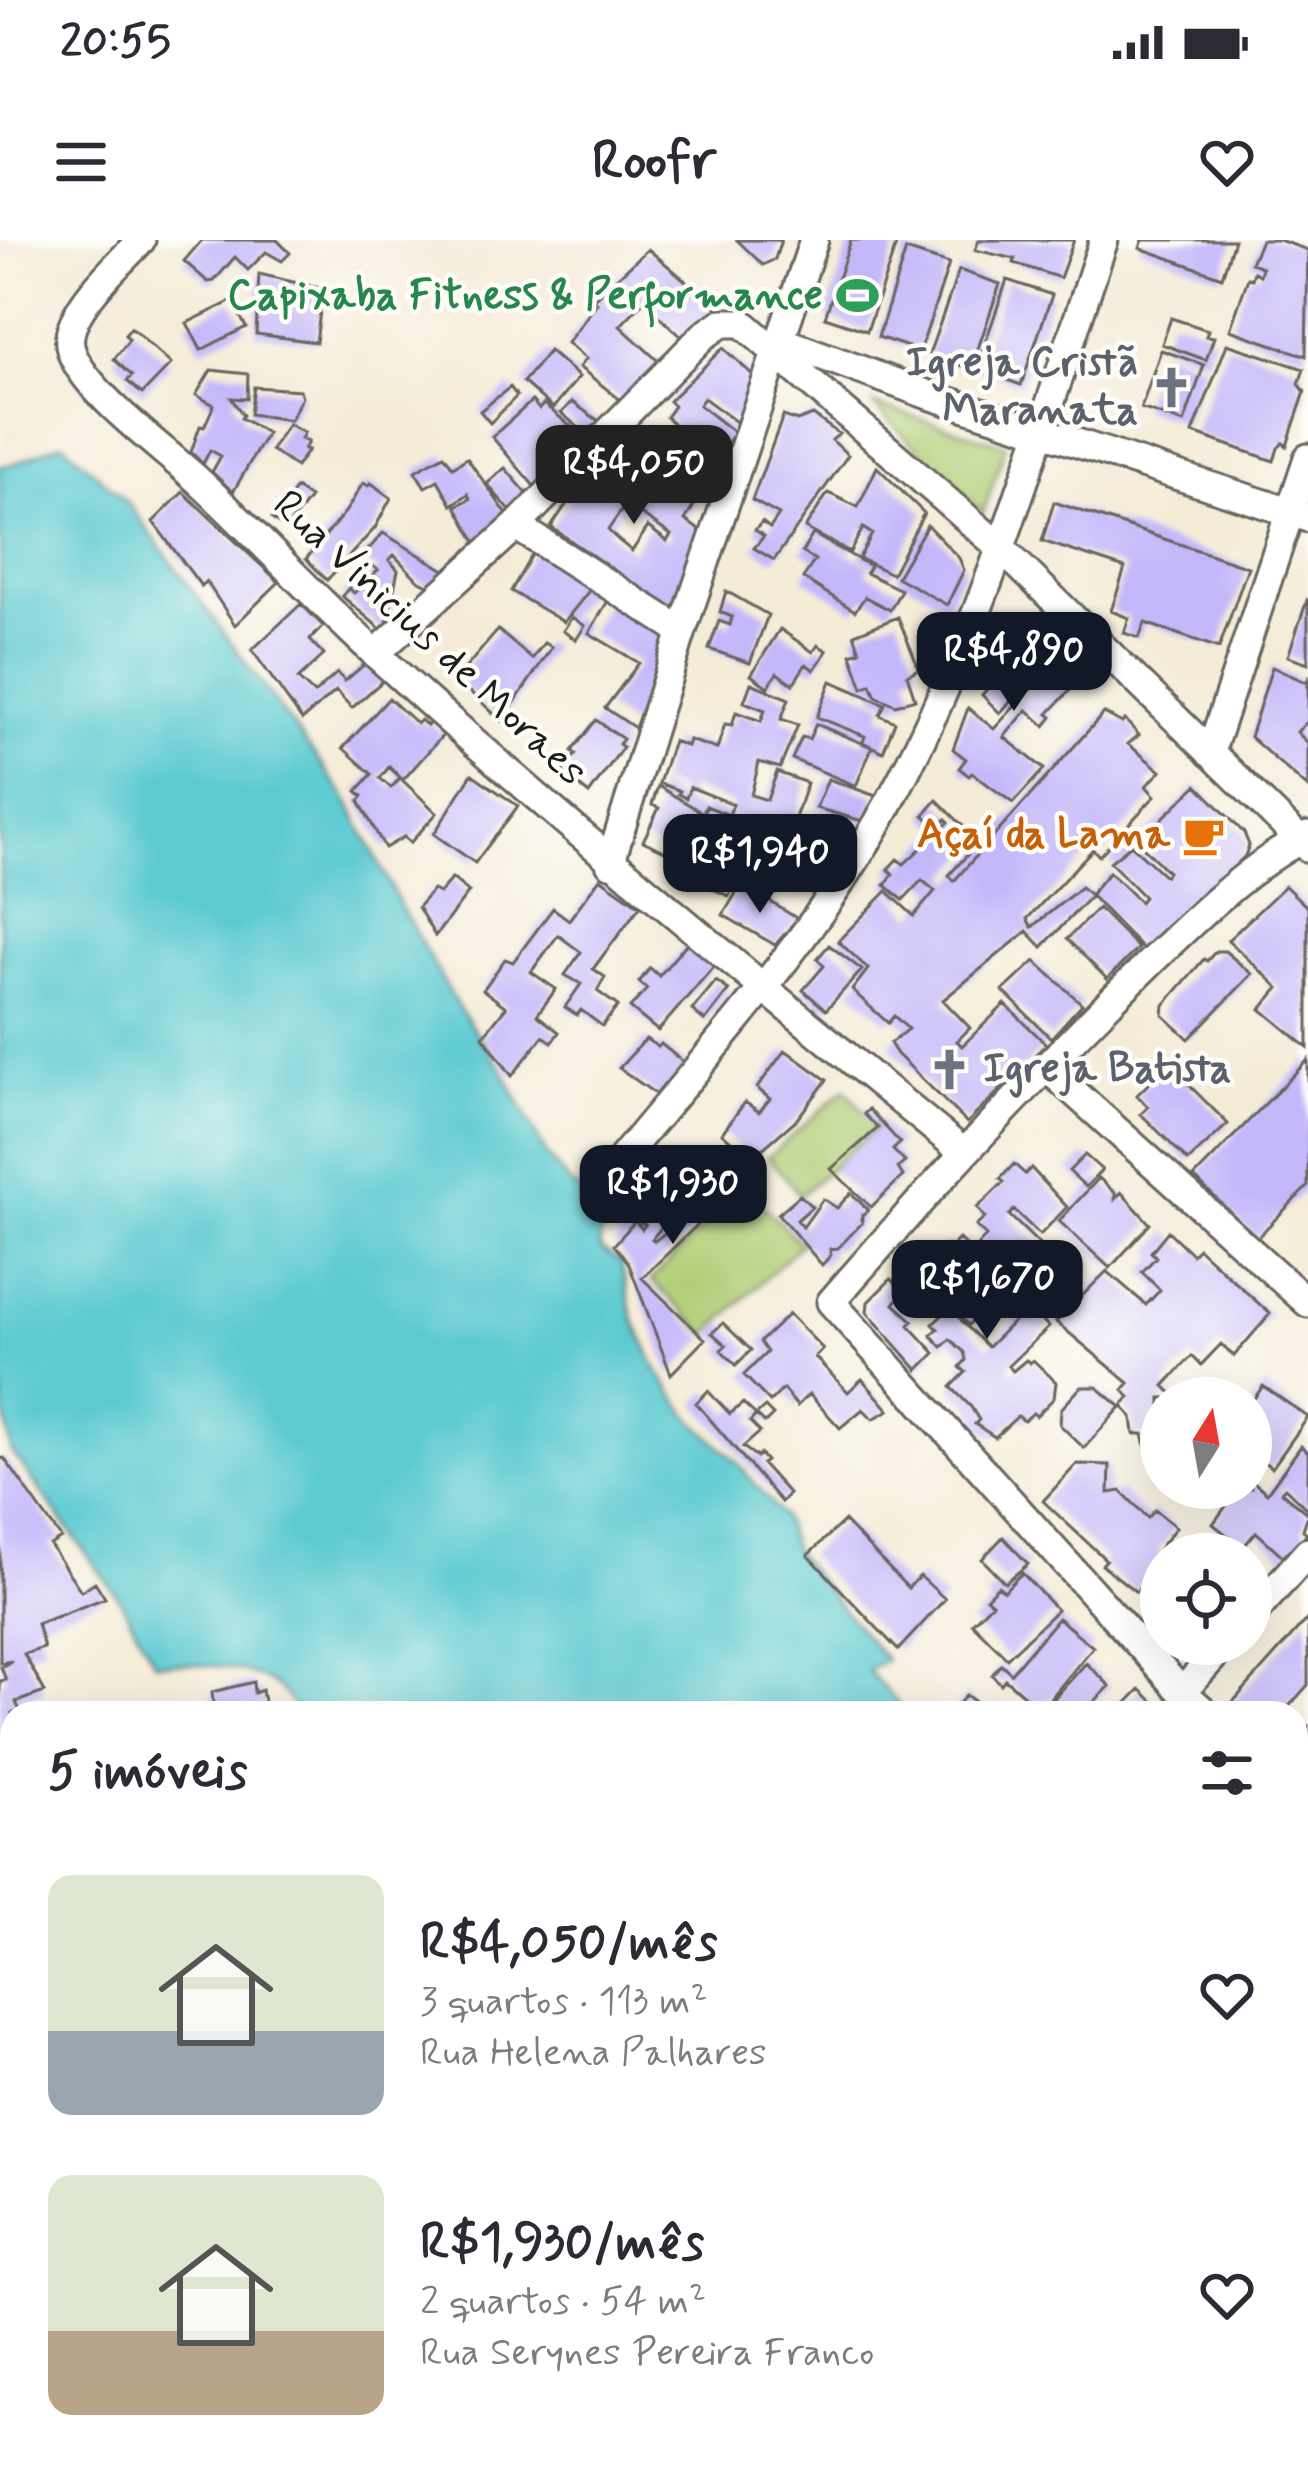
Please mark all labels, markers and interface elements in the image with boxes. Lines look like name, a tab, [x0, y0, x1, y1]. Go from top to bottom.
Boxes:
text: 20:55	[60, 13, 171, 72]
text: Roofr	[592, 127, 716, 198]
icon: menu	[48, 129, 114, 195]
icon: heart	[1194, 129, 1260, 195]
place label: Capixaba Fitness & Performance	[227, 269, 823, 328]
sports icon: Capixaba Fitness & Performance	[834, 273, 880, 319]
place label: Igreja Cristã Maranata	[906, 336, 1138, 439]
church icon: Igreja Cristã Maranata	[1149, 364, 1195, 410]
pin: R$4,050	[523, 425, 745, 527]
text: R$4,050	[563, 438, 705, 489]
street label: Rua Vinicius de Moraes	[260, 479, 598, 799]
pin: R$4,890	[903, 612, 1125, 714]
text: R$4,890	[944, 625, 1084, 676]
place label: Açaí da Lama	[917, 808, 1172, 863]
cafe icon: Açaí da Lama	[1181, 812, 1227, 858]
pin: R$1,940	[649, 814, 871, 916]
text: R$1,940	[690, 827, 830, 878]
place label: Igreja Batista	[983, 1042, 1231, 1098]
church icon: Igreja Batista	[926, 1046, 972, 1092]
pin: R$1,930	[562, 1145, 784, 1247]
text: R$1,930	[607, 1158, 739, 1209]
pin: R$1,670	[876, 1240, 1098, 1342]
text: R$1,670	[919, 1253, 1055, 1304]
north arrow	[1140, 1377, 1272, 1509]
map controls	[1140, 1377, 1272, 1665]
button: locate	[1140, 1533, 1272, 1665]
text: 5 imóveis	[48, 1740, 248, 1806]
icon: filters	[1194, 1740, 1260, 1806]
text: R$4,050/mês	[420, 1911, 717, 1977]
icon: home	[144, 1923, 288, 2067]
icon: heart	[1194, 1962, 1260, 2028]
text: 3 quartos · 113 m²	[420, 1977, 708, 2028]
text: Rua Helena Palhares	[420, 2028, 766, 2079]
text: R$1,930/mês	[420, 2211, 704, 2277]
icon: home	[144, 2223, 288, 2367]
icon: heart	[1194, 2262, 1260, 2328]
text: 2 quartos · 54 m²	[420, 2277, 706, 2328]
text: Rua Serynes Pereira Franco	[420, 2328, 874, 2379]

